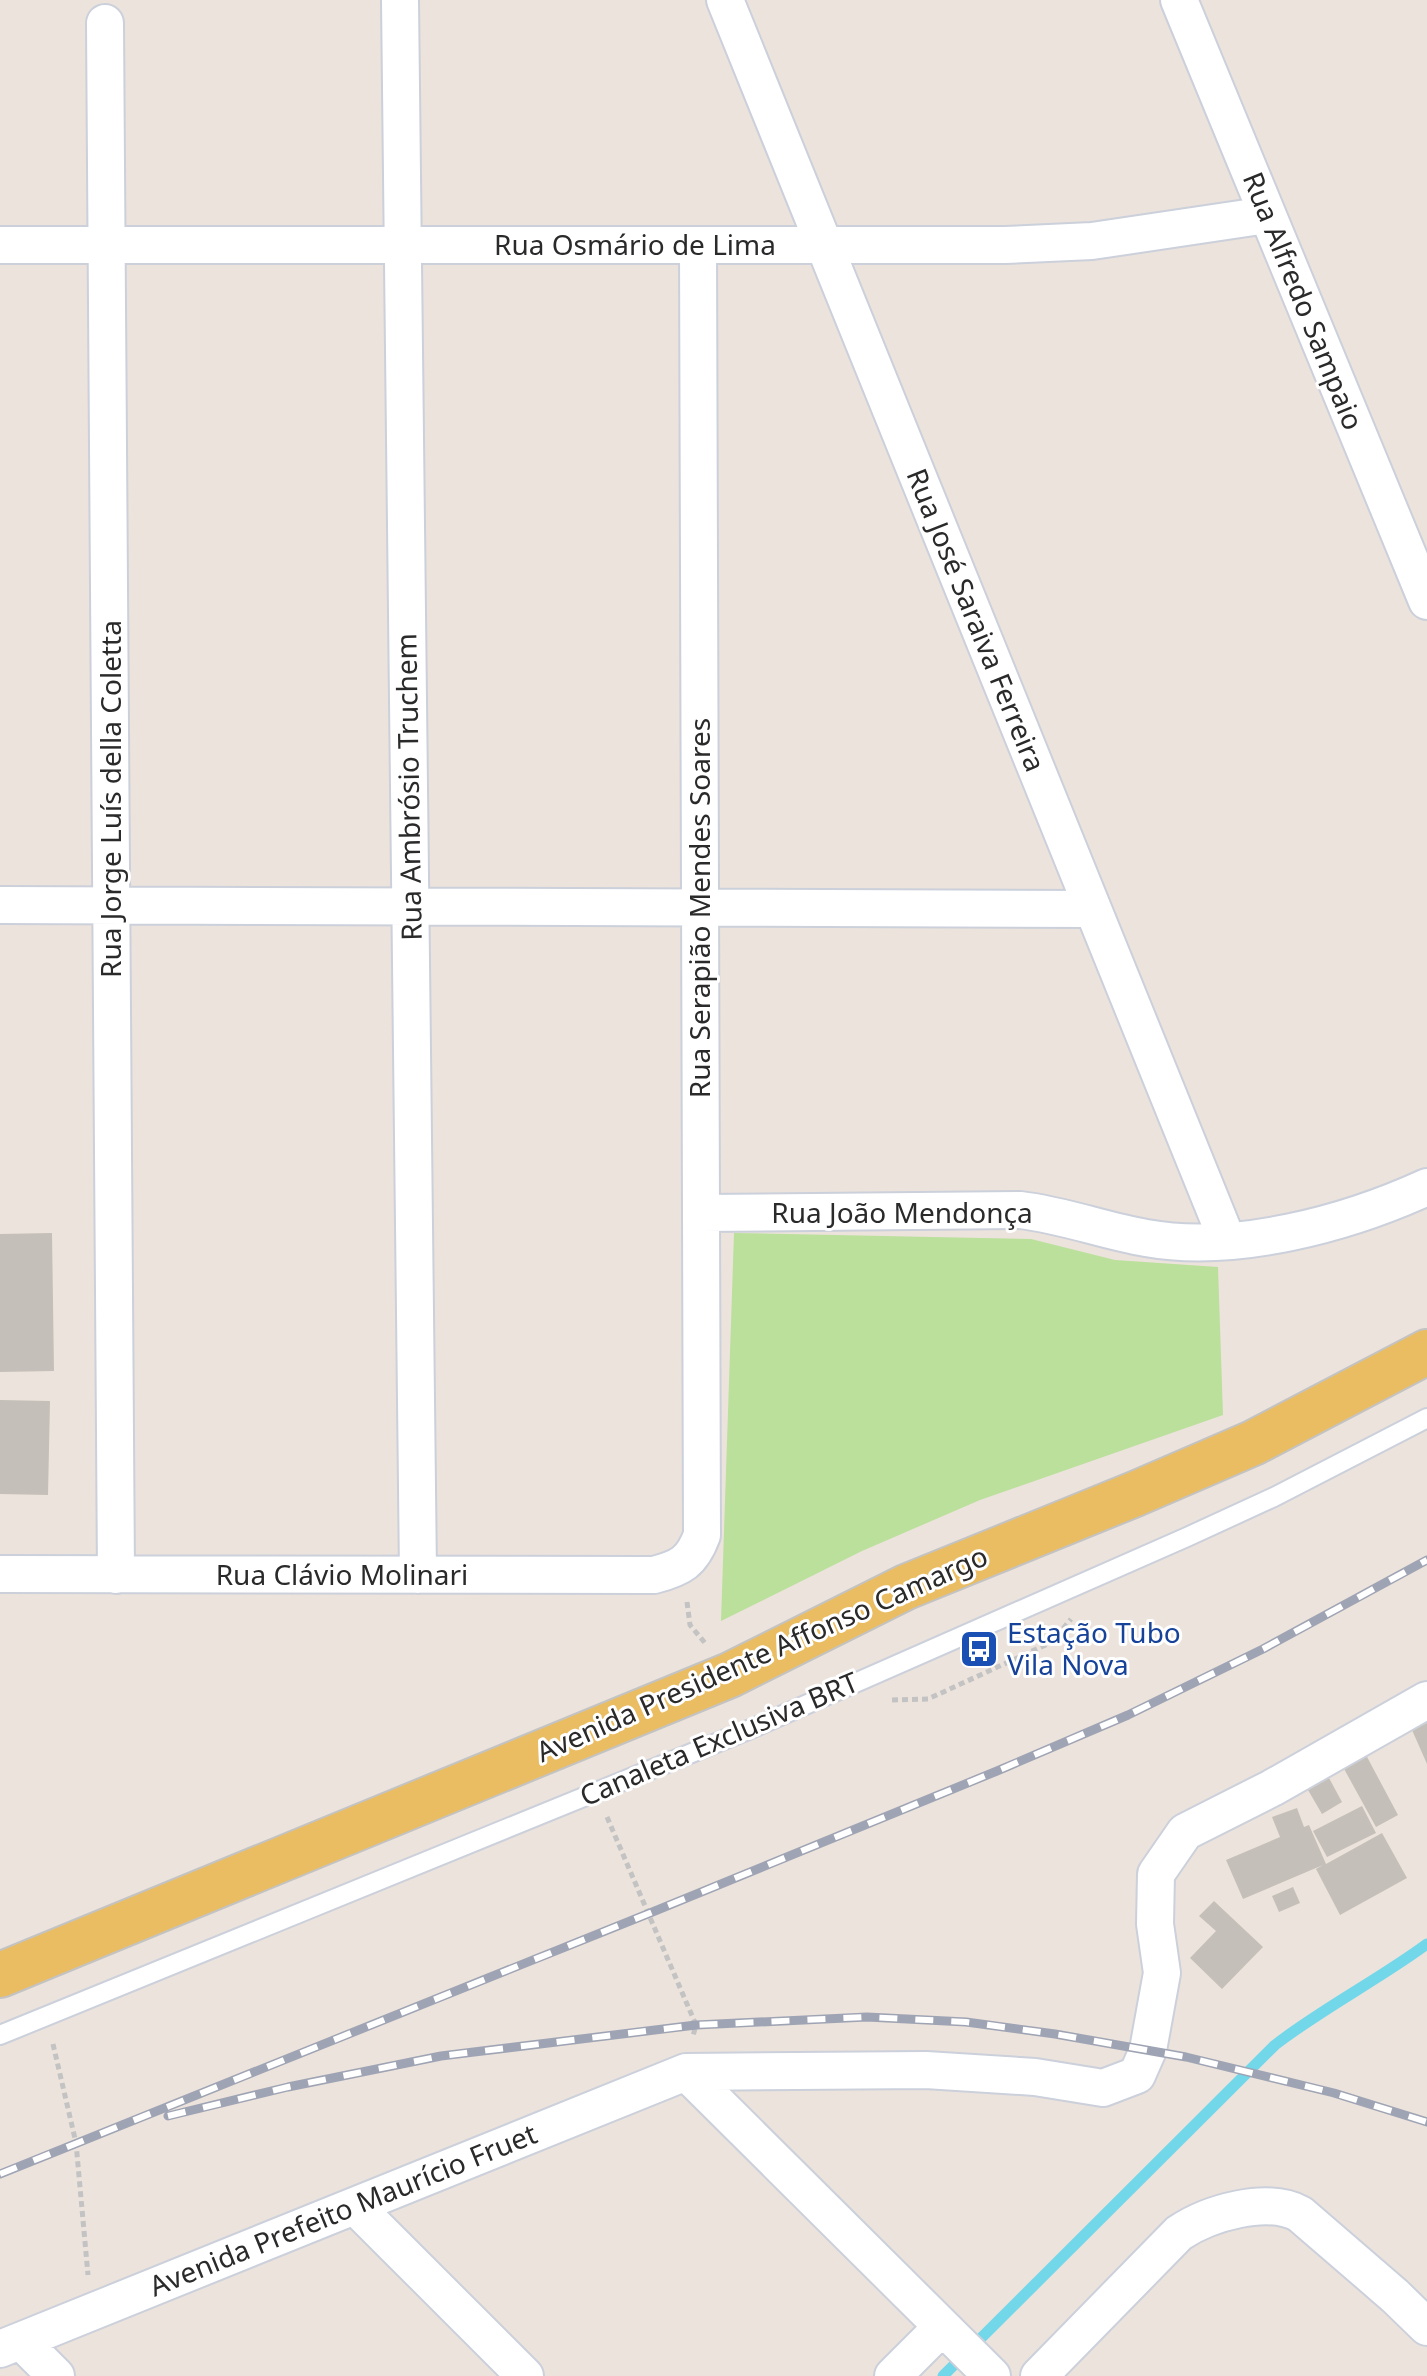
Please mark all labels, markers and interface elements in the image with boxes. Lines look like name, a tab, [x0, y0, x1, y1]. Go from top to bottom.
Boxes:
street label: Rua Alfredo Sampaio	[1235, 166, 1373, 435]
street label: Rua Osmário de Lima	[494, 225, 776, 263]
street label: Rua José Saraiva Ferreira	[899, 462, 1055, 777]
street label: Rua Jorge Luís della Coletta	[91, 620, 129, 978]
street label: Rua Ambrósio Truchem	[386, 633, 430, 941]
street label: Rua Serapião Mendes Soares	[680, 718, 718, 1098]
street label: Rua João Mendonça	[771, 1193, 1033, 1231]
street label: Avenida Presidente Affonso Camargo	[530, 1536, 993, 1770]
street label: Rua Clávio Molinari	[216, 1555, 468, 1593]
place label: Estação Tubo Vila Nova	[1007, 1613, 1181, 1683]
bus stop icon: Estação Tubo Vila Nova	[958, 1628, 1000, 1670]
street label: Canaleta Exclusiva BRT	[573, 1662, 864, 1814]
street label: Avenida Prefeito Maurício Fruet	[143, 2114, 542, 2304]

